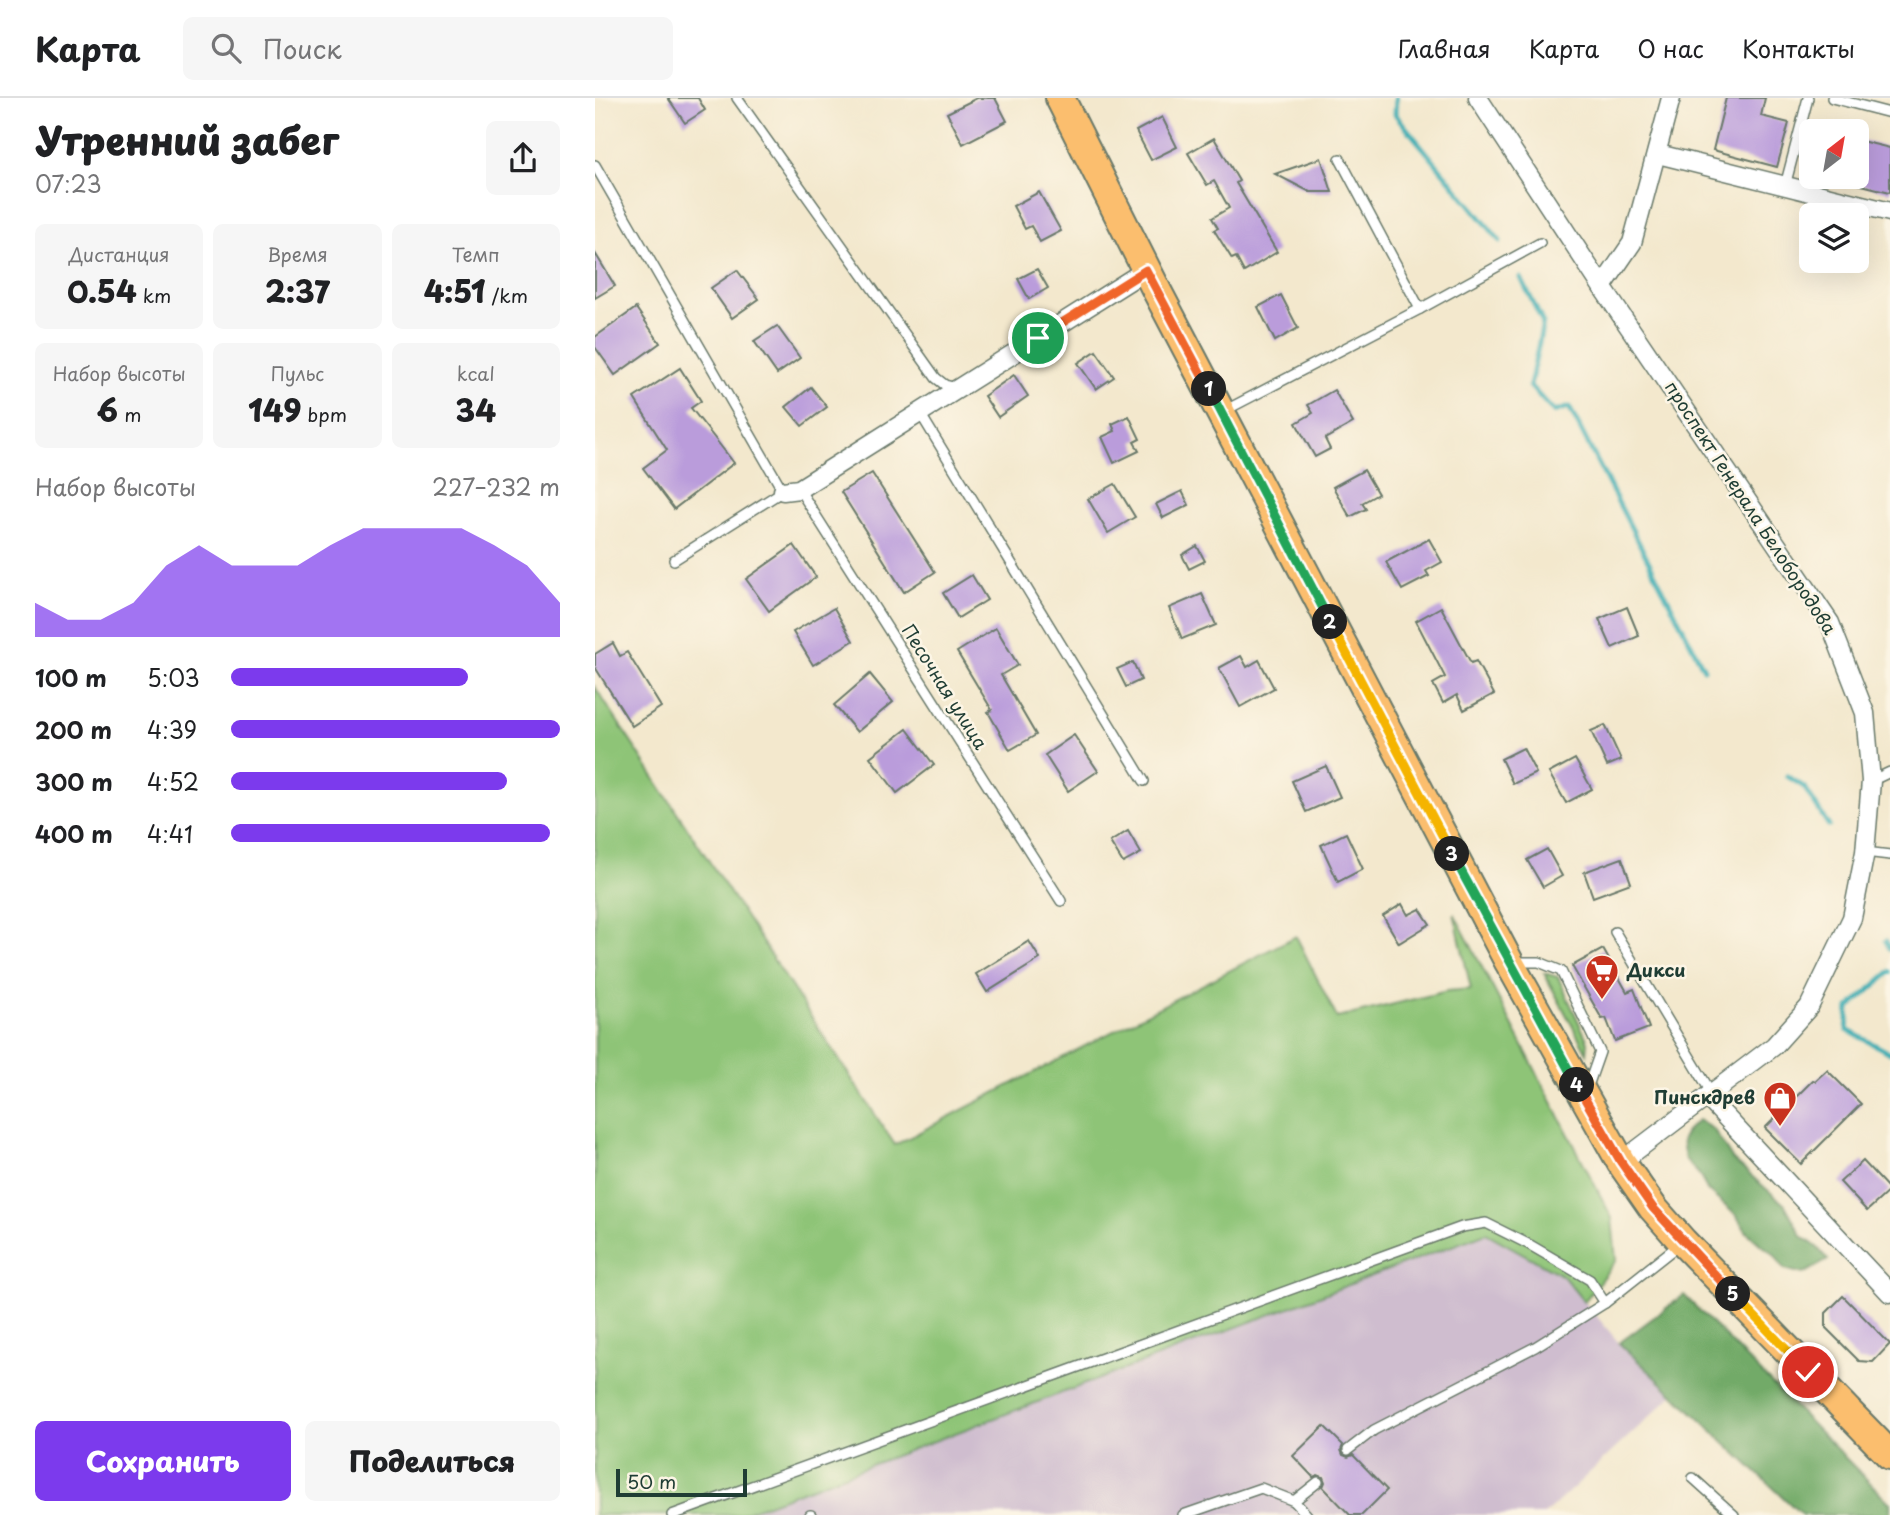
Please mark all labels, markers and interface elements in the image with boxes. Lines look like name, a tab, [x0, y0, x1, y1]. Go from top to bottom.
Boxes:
search box	[183, 17, 673, 80]
text: Карта	[35, 23, 141, 73]
icon: search	[207, 29, 245, 67]
text: Поиск	[263, 29, 342, 68]
text: Главная	[1398, 30, 1491, 66]
text: Карта	[1529, 30, 1599, 66]
text: О нас	[1637, 30, 1704, 66]
text: Контакты	[1742, 30, 1855, 66]
text: Утренний забег	[35, 111, 339, 168]
north arrow	[1799, 119, 1869, 189]
map controls	[1799, 119, 1869, 273]
button: share	[486, 121, 560, 195]
text: 07:23	[35, 166, 102, 201]
button: layers	[1799, 203, 1869, 273]
text: Дистанция	[69, 240, 170, 268]
text: Время	[267, 240, 328, 268]
text: Темп	[452, 240, 500, 268]
text: 0.54	[67, 268, 137, 313]
text: 2:37	[265, 268, 330, 313]
text: 4:51	[424, 268, 485, 313]
text: km	[137, 281, 171, 309]
text: /km	[485, 281, 528, 309]
pin	[1008, 308, 1068, 368]
icon: arrive	[1019, 319, 1057, 357]
text: Набор высоты	[53, 359, 186, 387]
text: Пульс	[271, 359, 324, 387]
text: kcal	[457, 359, 495, 387]
pin: 1	[1191, 372, 1227, 406]
text: 1	[1204, 374, 1213, 402]
street label: проспект Генерала Белобородова	[1659, 375, 1844, 640]
text: 6	[97, 387, 118, 432]
text: 149	[248, 387, 301, 432]
text: 34	[456, 387, 496, 432]
text: m	[118, 400, 141, 428]
text: bpm	[301, 400, 347, 428]
text: Набор высоты	[35, 469, 196, 504]
text: 227–232 m	[432, 469, 560, 504]
pin: 2	[1313, 604, 1347, 640]
text: 2	[1323, 607, 1336, 635]
street label: Песочная улица	[896, 618, 995, 755]
text: 100 m	[35, 660, 107, 695]
text: 5:03	[147, 660, 200, 695]
text: 200 m	[35, 712, 112, 747]
text: 4:39	[147, 712, 197, 747]
text: 300 m	[35, 764, 113, 799]
text: 4:52	[147, 764, 199, 799]
text: 400 m	[35, 816, 113, 851]
text: 4:41	[147, 816, 193, 851]
pin: 3	[1435, 836, 1469, 872]
text: 3	[1445, 839, 1458, 867]
supermarket icon: Дикси	[1583, 952, 1621, 1001]
place label: Дикси	[1626, 956, 1685, 983]
pin: 4	[1559, 1068, 1595, 1102]
text: 4	[1570, 1070, 1583, 1098]
shop icon: Пинскдрев	[1761, 1079, 1799, 1128]
place label: Пинскдрев	[1654, 1083, 1755, 1110]
pin: 5	[1715, 1276, 1751, 1312]
text: 5	[1726, 1279, 1739, 1307]
pin	[1778, 1342, 1838, 1402]
icon: check	[1789, 1353, 1827, 1391]
button: Сохранить	[35, 1421, 291, 1501]
button: Поделиться	[305, 1421, 560, 1501]
scale bar	[616, 1466, 747, 1498]
text: 50 m	[627, 1467, 676, 1495]

